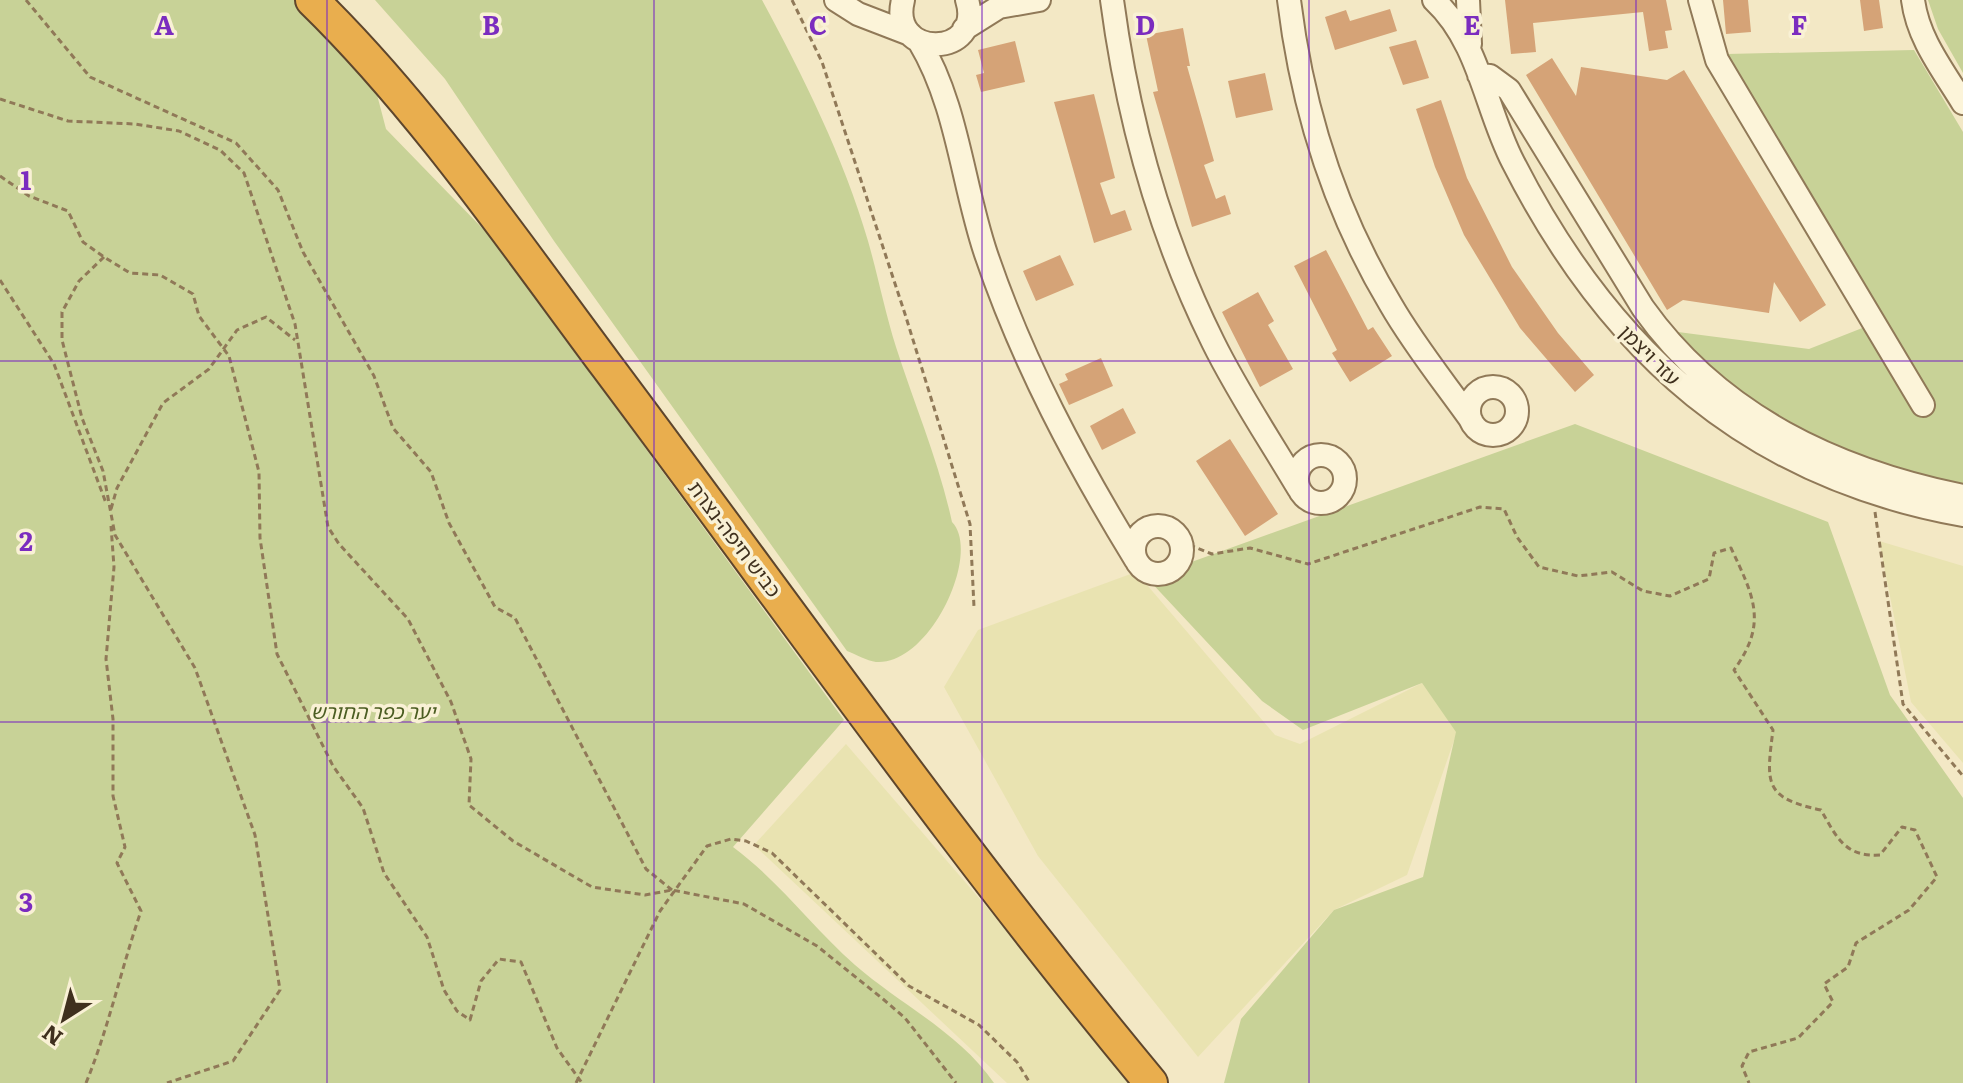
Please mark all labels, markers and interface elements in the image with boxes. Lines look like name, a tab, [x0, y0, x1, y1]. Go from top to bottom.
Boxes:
text: A	[154, 4, 174, 43]
text: B	[482, 4, 500, 43]
text: C	[809, 4, 827, 43]
text: D	[1135, 4, 1155, 43]
text: E	[1463, 4, 1481, 43]
text: F	[1791, 4, 1807, 43]
text: 1	[21, 159, 32, 198]
street label: עזר ויצמן	[1614, 317, 1688, 391]
street label: כביש חיפה-נצרת	[682, 473, 790, 603]
text: 2	[19, 520, 33, 559]
park label: יער כפר החורש	[311, 695, 437, 725]
text: 3	[19, 881, 33, 920]
north arrow	[24, 979, 104, 1059]
text: N	[34, 1018, 69, 1055]

